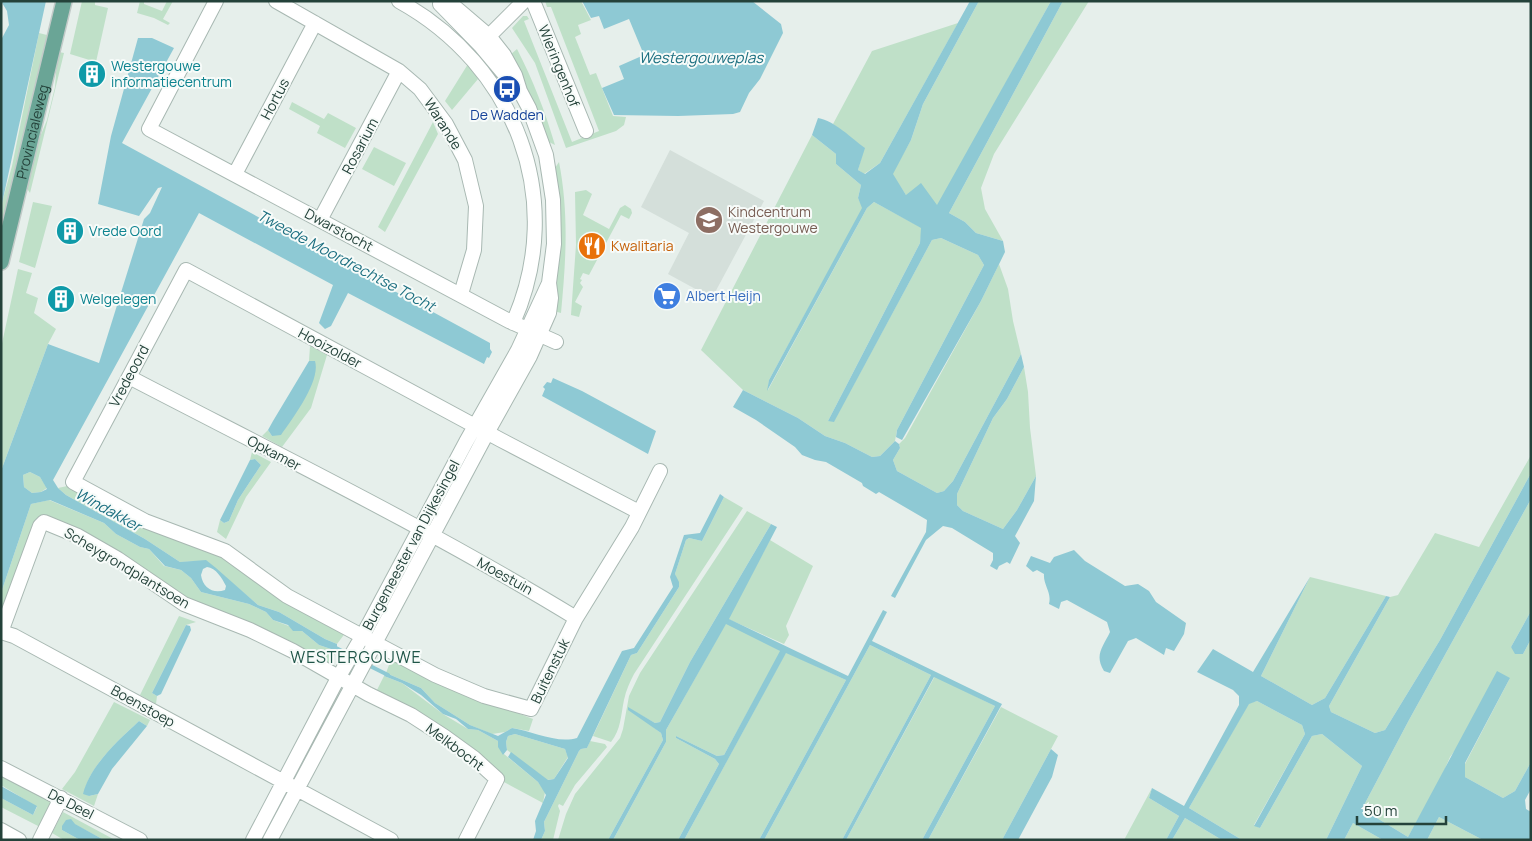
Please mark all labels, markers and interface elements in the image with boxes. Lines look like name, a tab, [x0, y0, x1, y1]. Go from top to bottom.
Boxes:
street label: Wieringenhof	[534, 22, 585, 110]
water label: Westergouweplas	[639, 47, 764, 68]
place label: Westergouwe informatiecentrum	[111, 56, 232, 91]
building icon: Westergouwe informatiecentrum	[77, 59, 107, 89]
bus stop icon: De Wadden	[492, 74, 522, 104]
street label: Hortus	[256, 75, 293, 123]
street label: Provincialeweg	[11, 82, 53, 181]
street label: Warande	[420, 94, 467, 153]
place label: De Wadden	[470, 105, 544, 124]
street label: Rosarium	[337, 114, 382, 177]
place label: Kindcentrum Westergouwe	[728, 202, 818, 237]
street label: Dwarstocht	[302, 204, 377, 256]
water label: Tweede Moordrechtse Tocht	[254, 205, 441, 317]
school or university icon: Kindcentrum Westergouwe	[694, 205, 724, 235]
building icon: Vrede Oord	[55, 216, 85, 246]
place label: Vrede Oord	[89, 221, 161, 240]
restaurant icon: Kwalitaria	[577, 231, 607, 261]
place label: Kwalitaria	[611, 236, 673, 255]
supermarket icon: Albert Heijn	[652, 281, 682, 311]
building icon: Welgelegen	[46, 284, 76, 314]
place label: Albert Heijn	[686, 286, 761, 305]
place label: Welgelegen	[80, 289, 156, 308]
street label: Hooizolder	[295, 323, 365, 372]
street label: Vredeoord	[104, 341, 153, 410]
street label: Opkamer	[244, 431, 304, 475]
street label: Burgemeester van Dijkesingel	[358, 456, 464, 633]
water label: Windakker	[72, 483, 147, 538]
street label: Scheygrondplantsoen	[61, 523, 194, 613]
street label: Moestuin	[474, 552, 537, 599]
street label: Buitenstuk	[526, 634, 574, 706]
district label: WESTERGOUWE	[290, 646, 422, 668]
street label: Boenstoep	[108, 680, 179, 731]
street label: Melkbocht	[422, 718, 489, 775]
street label: De Deel	[45, 784, 98, 823]
scale bar	[1357, 794, 1446, 826]
text: 50 m	[1364, 800, 1398, 821]

